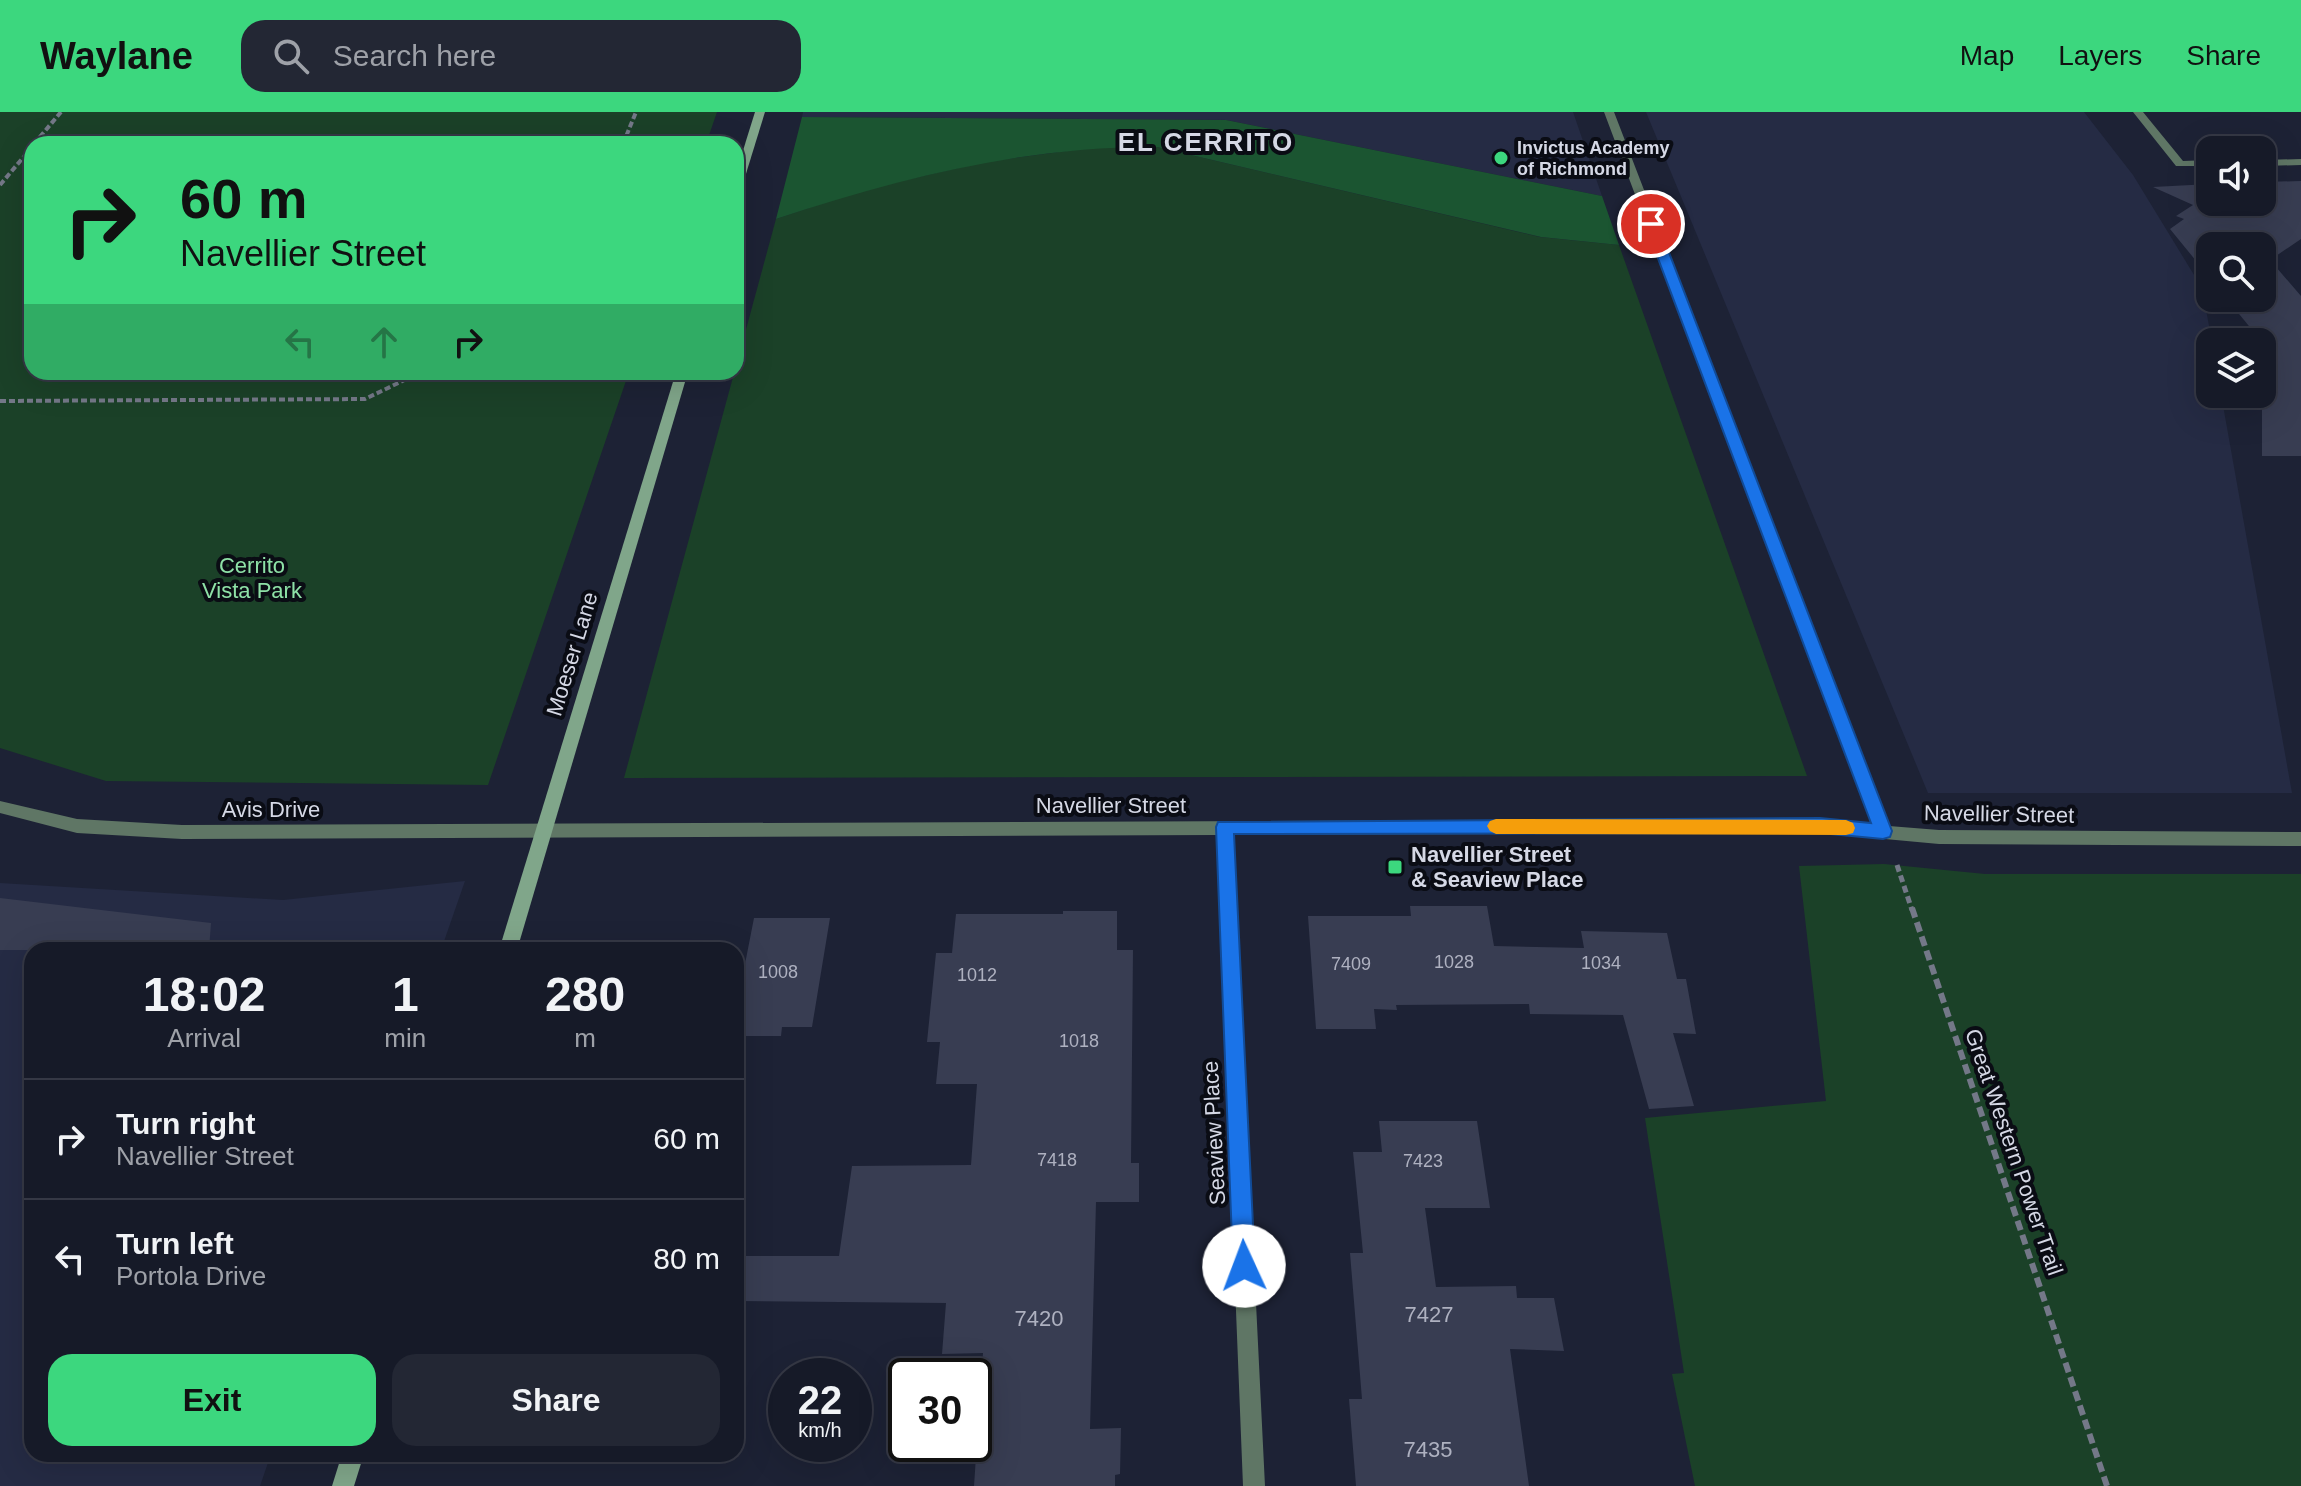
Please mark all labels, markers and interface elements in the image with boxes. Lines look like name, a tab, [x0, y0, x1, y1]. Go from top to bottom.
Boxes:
search box	[241, 20, 801, 92]
icon: search	[269, 34, 313, 78]
text: Waylane	[40, 35, 193, 77]
text: Search here	[333, 39, 496, 72]
text: Map	[1960, 40, 2014, 71]
text: Layers	[2058, 40, 2142, 71]
text: Share	[2186, 40, 2261, 71]
district label: EL CERRITO	[1118, 127, 1294, 157]
map controls	[2196, 136, 2276, 408]
button: sound	[2196, 136, 2276, 216]
place label: Invictus Academy of Richmond	[1517, 138, 1669, 179]
marker: Invictus Academy of Richmond	[1492, 149, 1510, 167]
text: 60 m	[180, 167, 308, 230]
icon: right	[48, 168, 152, 272]
pin	[1617, 190, 1685, 258]
icon: arrive	[1629, 202, 1673, 246]
button: search	[2196, 232, 2276, 312]
text: Navellier Street	[180, 233, 426, 274]
icon: left	[278, 320, 322, 364]
icon: ahead	[362, 320, 406, 364]
icon: right	[446, 320, 490, 364]
button: layers	[2196, 328, 2276, 408]
park label: Cerrito Vista Park	[202, 553, 303, 603]
street label: Moeser Lane	[541, 589, 603, 719]
street label: Navellier Street	[1036, 793, 1186, 818]
street label: Avis Drive	[222, 797, 320, 822]
street label: Navellier Street	[1924, 800, 2074, 828]
place label: Navellier Street & Seaview Place	[1411, 842, 1583, 892]
marker: Navellier Street & Seaview Place	[1386, 858, 1404, 876]
house number: 1028	[1434, 952, 1474, 972]
house number: 1034	[1581, 953, 1621, 973]
house number: 7409	[1331, 954, 1371, 974]
house number: 1008	[758, 962, 798, 982]
house number: 1012	[957, 965, 997, 985]
text: 18:02	[143, 968, 266, 1021]
text: 1	[392, 968, 419, 1021]
text: 280	[545, 968, 625, 1021]
text: Arrival	[167, 1023, 241, 1053]
text: min	[384, 1023, 426, 1053]
text: m	[574, 1023, 596, 1053]
street label: Great Western Power Trail	[1960, 1026, 2068, 1278]
house number: 1018	[1059, 1031, 1099, 1051]
street label: Seaview Place	[1198, 1060, 1230, 1206]
text: Turn right	[116, 1107, 255, 1140]
icon: right	[48, 1117, 92, 1161]
text: 60 m	[653, 1122, 720, 1155]
text: Navellier Street	[116, 1141, 294, 1171]
house number: 7418	[1037, 1150, 1077, 1170]
house number: 7423	[1403, 1151, 1443, 1171]
position arrow	[1202, 1224, 1286, 1308]
text: Turn left	[116, 1227, 234, 1260]
icon: left	[48, 1237, 92, 1281]
text: 80 m	[653, 1242, 720, 1275]
text: Portola Drive	[116, 1261, 266, 1291]
house number: 7427	[1405, 1302, 1453, 1327]
house number: 7420	[1015, 1306, 1063, 1331]
button: Exit	[48, 1354, 376, 1446]
button: Share	[392, 1354, 720, 1446]
speed limit sign: 30	[888, 1358, 992, 1462]
text: 22	[798, 1378, 842, 1422]
text: km/h	[798, 1419, 842, 1441]
house number: 7435	[1404, 1437, 1452, 1462]

